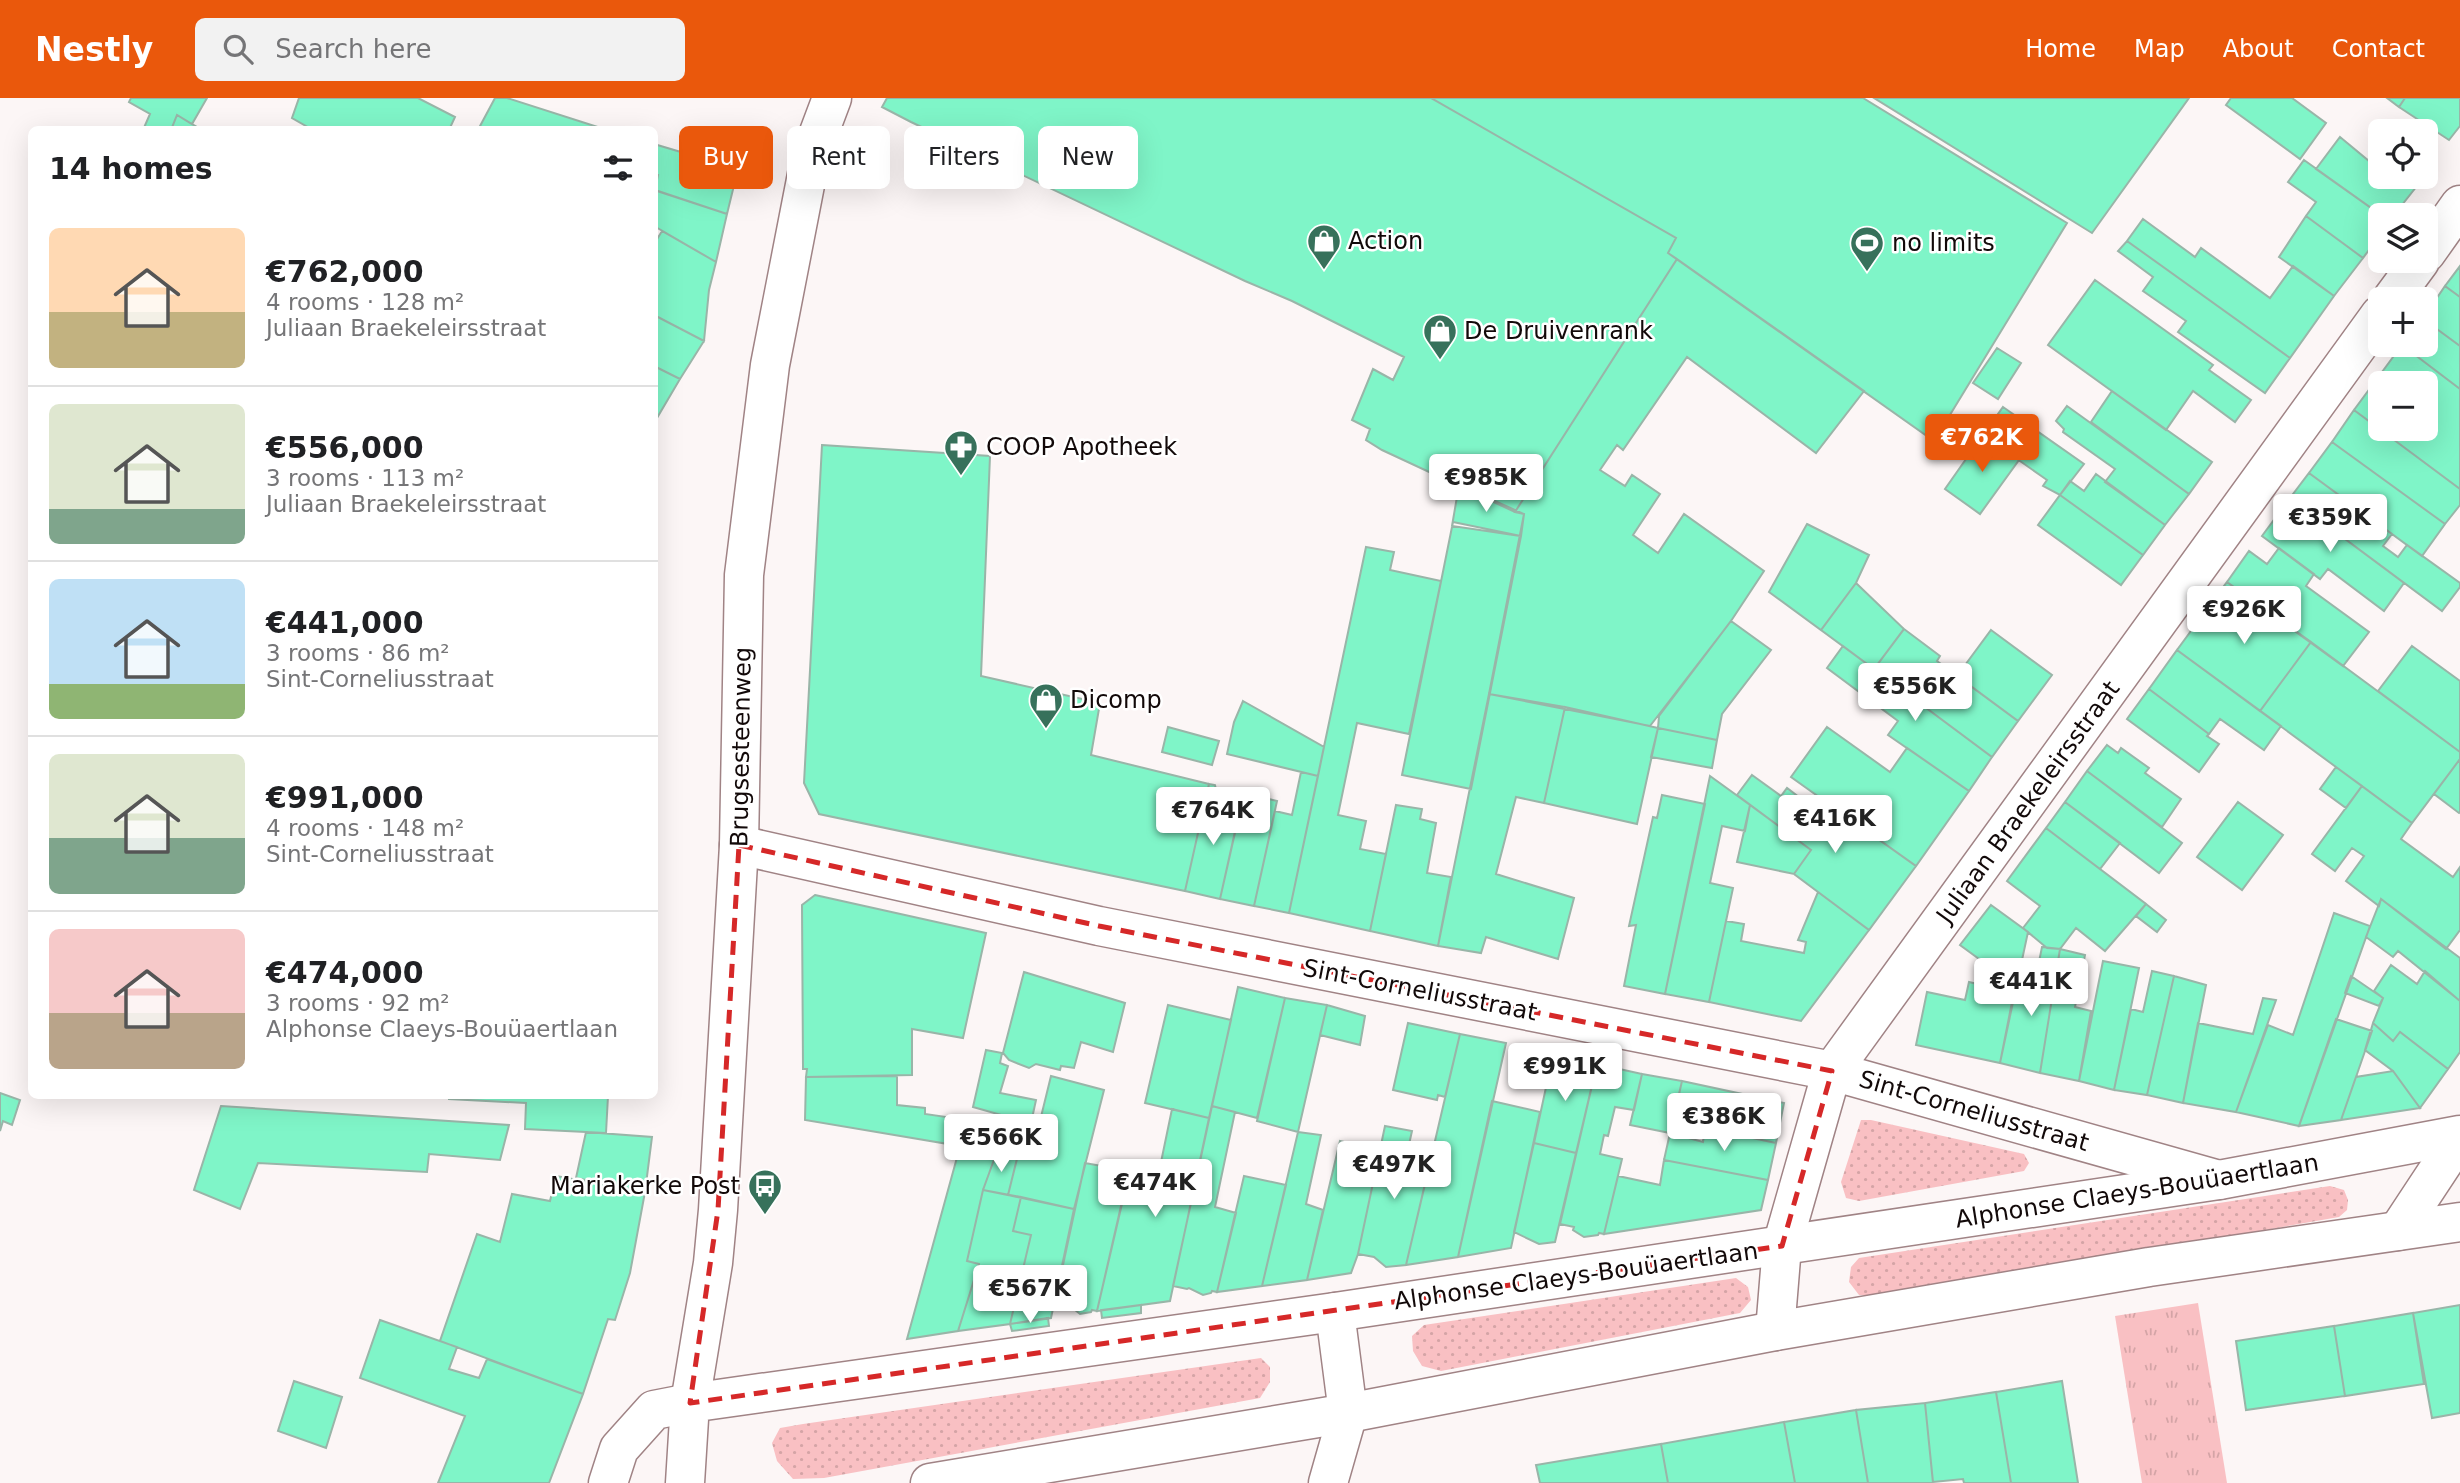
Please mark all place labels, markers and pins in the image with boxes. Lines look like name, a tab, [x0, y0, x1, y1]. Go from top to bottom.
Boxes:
shop icon: Action	[1305, 222, 1343, 271]
sports icon: no limits	[1848, 224, 1886, 273]
place label: Action	[1348, 227, 1423, 255]
place label: no limits	[1892, 229, 1995, 257]
shop icon: De Druivenrank	[1421, 312, 1459, 361]
place label: De Druivenrank	[1464, 317, 1653, 345]
pin: €762K	[1933, 414, 2031, 474]
pharmacy icon: COOP Apotheek	[942, 428, 980, 477]
place label: COOP Apotheek	[986, 433, 1177, 461]
pin: €985K	[1437, 454, 1535, 514]
pin: €359K	[2281, 494, 2379, 554]
pin: €926K	[2195, 587, 2293, 646]
pin: €556K	[1866, 664, 1964, 723]
shop icon: Dicomp	[1027, 681, 1065, 730]
place label: Dicomp	[1070, 686, 1162, 714]
pin: €764K	[1164, 788, 1262, 847]
pin: €416K	[1786, 796, 1884, 855]
pin: €441K	[1982, 958, 2080, 1018]
pin: €991K	[1516, 1044, 1614, 1103]
pin: €386K	[1675, 1094, 1773, 1153]
pin: €566K	[952, 1114, 1050, 1174]
pin: €497K	[1345, 1142, 1443, 1201]
pin: €474K	[1106, 1160, 1204, 1219]
bus stop icon: Mariakerke Post	[746, 1167, 784, 1216]
place label: Mariakerke Post	[550, 1172, 740, 1200]
pin: €567K	[981, 1266, 1079, 1325]

